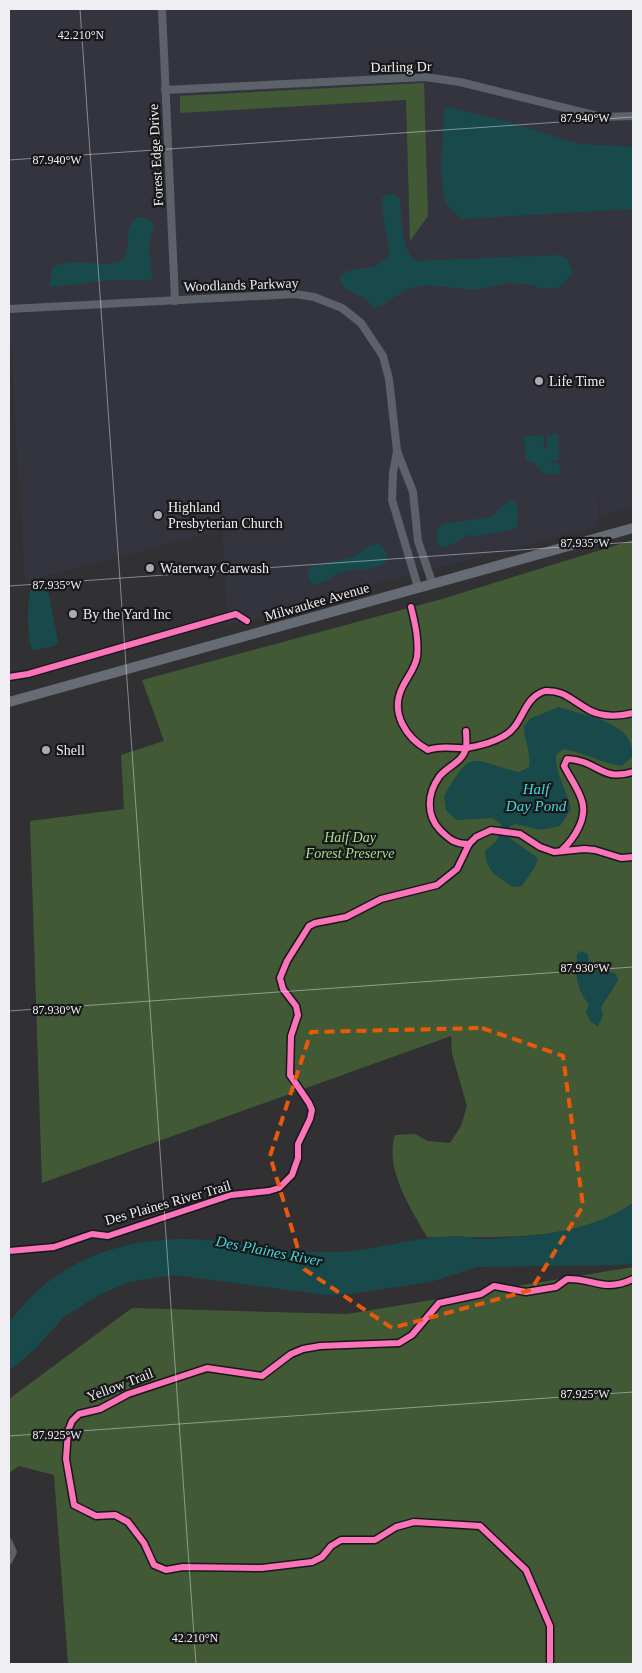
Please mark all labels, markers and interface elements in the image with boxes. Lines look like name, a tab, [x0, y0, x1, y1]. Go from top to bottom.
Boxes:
text: 42.210°N	[58, 28, 105, 42]
street label: Darling Dr	[370, 59, 432, 75]
street label: Forest Edge Drive	[146, 103, 166, 207]
text: 87.940°W	[560, 111, 610, 125]
text: 87.940°W	[32, 153, 82, 167]
street label: Woodlands Parkway	[183, 275, 299, 295]
place label: Life Time	[549, 374, 605, 389]
marker: Life Time	[533, 375, 545, 387]
place label: Highland Presbyterian Church	[168, 500, 283, 531]
marker: Highland Presbyterian Church	[152, 509, 164, 521]
text: 87.935°W	[560, 536, 610, 550]
place label: Waterway Carwash	[160, 561, 269, 576]
marker: Waterway Carwash	[144, 562, 156, 574]
text: 87.935°W	[32, 578, 82, 592]
street label: Milwaukee Avenue	[263, 580, 371, 624]
place label: By the Yard Inc	[83, 607, 171, 622]
marker: By the Yard Inc	[67, 608, 79, 620]
place label: Shell	[56, 743, 85, 758]
marker: Shell	[40, 744, 52, 756]
water label: Half Day Pond	[505, 781, 567, 814]
park label: Half Day Forest Preserve	[305, 830, 394, 861]
text: 87.930°W	[560, 961, 610, 975]
text: 87.930°W	[32, 1003, 82, 1017]
street label: Des Plaines River Trail	[103, 1178, 233, 1228]
water label: Des Plaines River	[213, 1233, 324, 1269]
street label: Yellow Trail	[85, 1365, 155, 1405]
text: 87.925°W	[560, 1387, 610, 1401]
text: 87.925°W	[32, 1428, 82, 1442]
text: 42.210°N	[172, 1631, 219, 1645]

